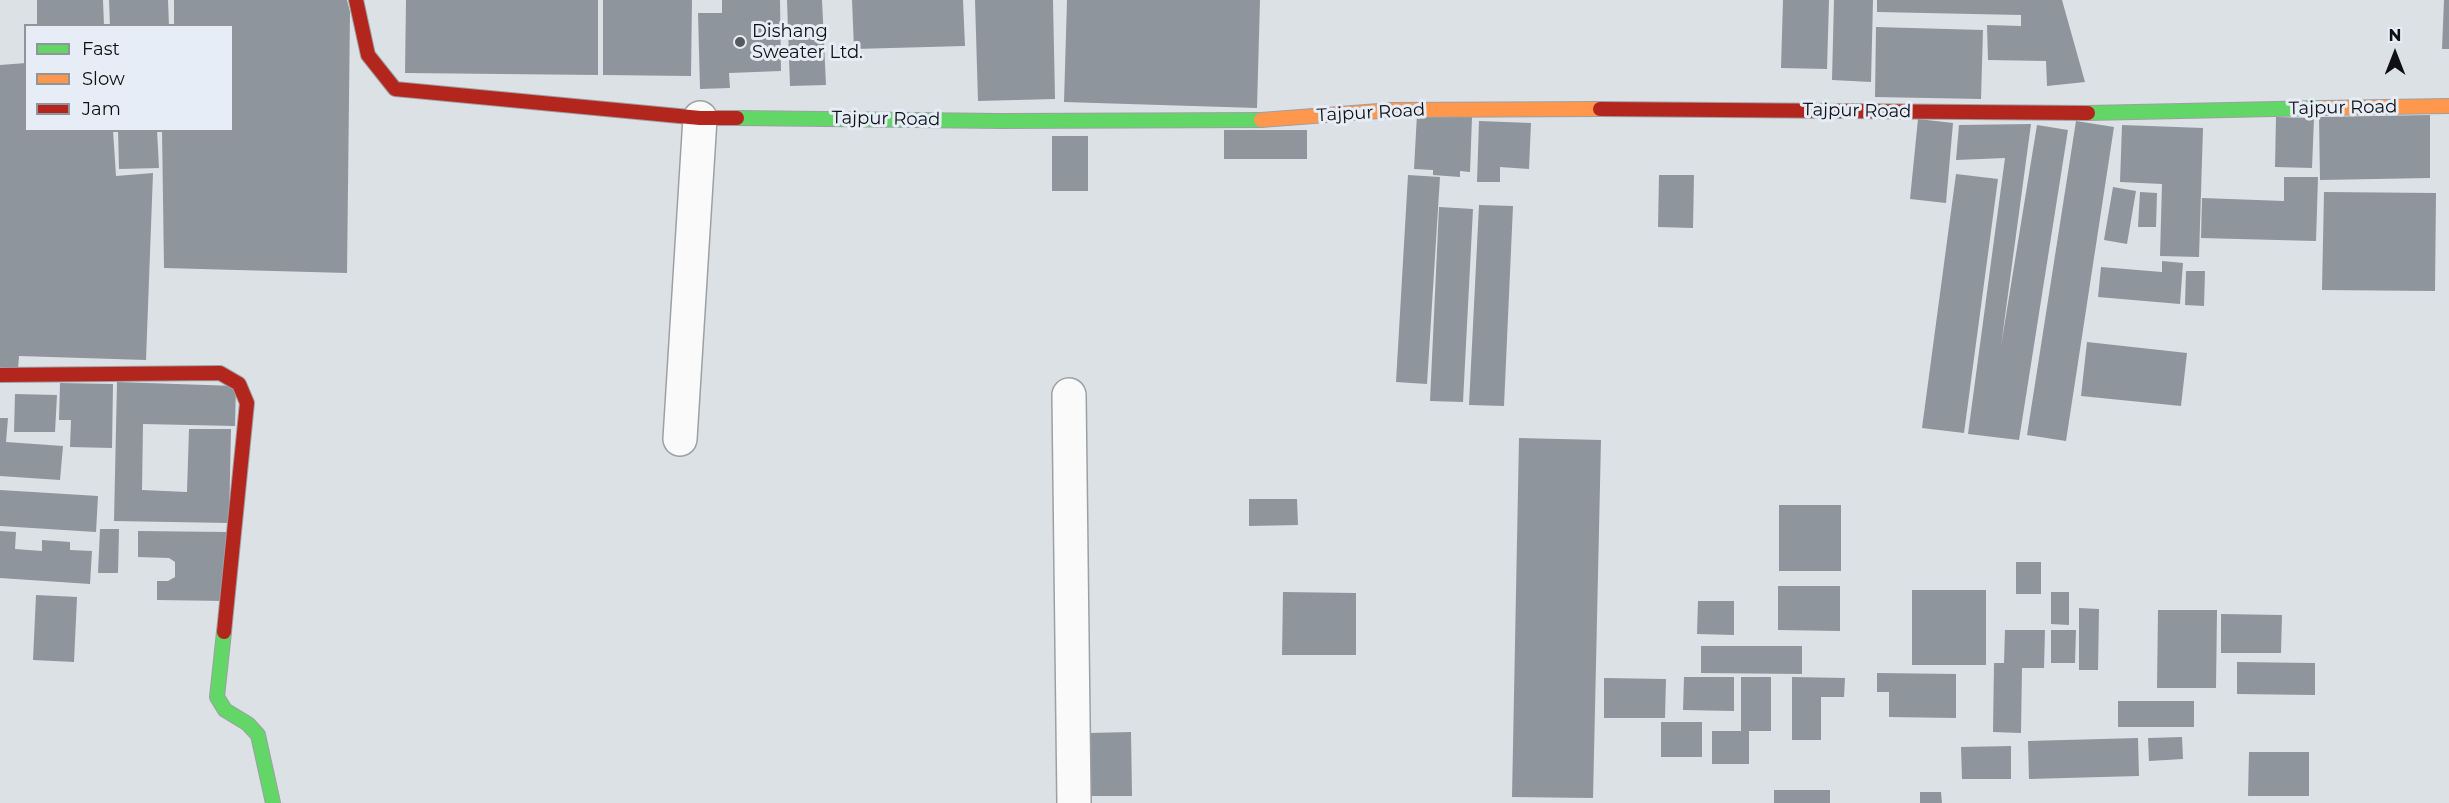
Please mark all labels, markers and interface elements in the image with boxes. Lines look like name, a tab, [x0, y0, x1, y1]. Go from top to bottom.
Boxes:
place label: Dishang Sweater Ltd.	[752, 21, 863, 63]
legend	[24, 24, 234, 132]
north arrow	[2365, 24, 2425, 84]
text: N	[2389, 26, 2401, 45]
marker: Dishang Sweater Ltd.	[733, 35, 747, 49]
text: Fast	[82, 38, 120, 60]
text: Slow	[82, 68, 125, 90]
street label: Tajpur Road	[2288, 96, 2398, 120]
text: Jam	[82, 98, 121, 120]
street label: Tajpur Road	[1316, 99, 1426, 127]
street label: Tajpur Road	[1802, 99, 1912, 123]
street label: Tajpur Road	[831, 107, 941, 131]

